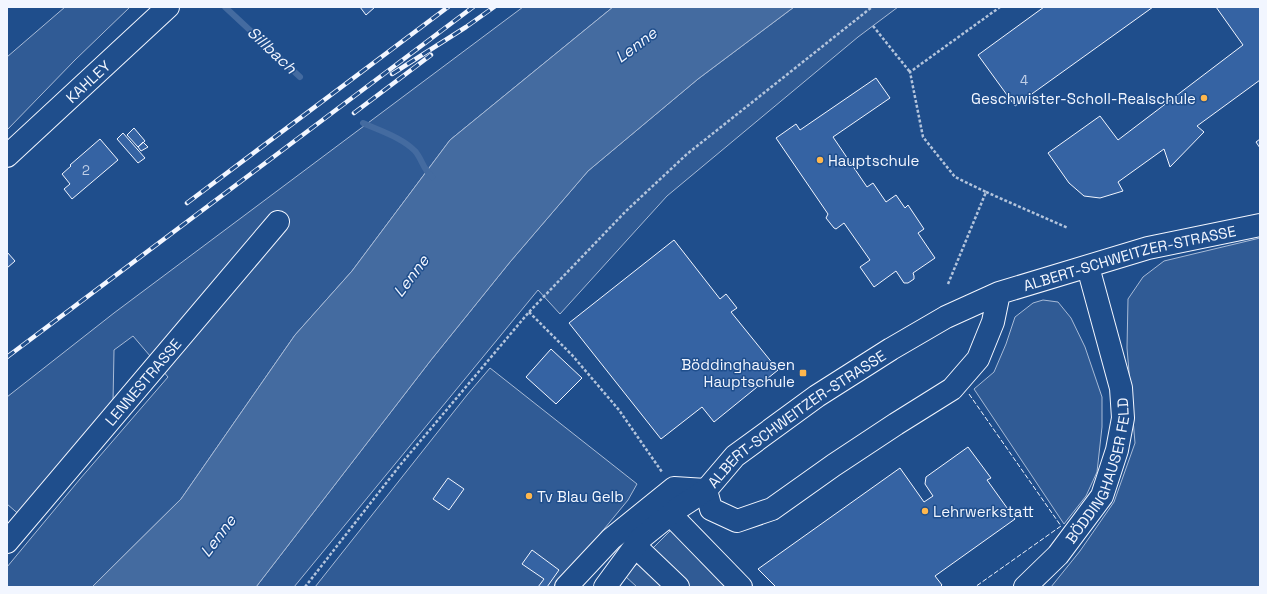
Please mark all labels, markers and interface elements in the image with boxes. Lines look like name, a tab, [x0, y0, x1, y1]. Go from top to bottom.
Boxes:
water label: Sillbach	[243, 22, 302, 79]
water label: Lenne	[611, 22, 662, 68]
street label: KAHLEY	[61, 56, 114, 107]
house number: 4	[1020, 72, 1028, 89]
place label: Geschwister-Scholl-Realschule	[971, 89, 1196, 108]
marker: Geschwister-Scholl-Realschule	[1199, 93, 1209, 103]
place label: Hauptschule	[828, 151, 920, 170]
marker: Hauptschule	[815, 155, 825, 165]
house number: 2	[82, 162, 90, 179]
street label: ALBERT-SCHWEITZER-STRASSE	[1021, 221, 1237, 295]
water label: Lenne	[388, 250, 434, 301]
street label: LENNESTRASSE	[100, 334, 185, 429]
street label: ALBERT-SCHWEITZER-STRASSE	[703, 345, 889, 491]
place label: Böddinghausen Hauptschule	[681, 355, 795, 391]
marker: Böddinghausen Hauptschule	[798, 368, 808, 378]
street label: BÖDDINGHAUSER FELD	[1061, 397, 1133, 547]
place label: Tv Blau Gelb	[537, 487, 624, 506]
marker: Tv Blau Gelb	[524, 491, 534, 501]
place label: Lehrwerkstatt	[933, 502, 1034, 521]
marker: Lehrwerkstatt	[920, 506, 930, 516]
water label: Lenne	[195, 510, 241, 561]

